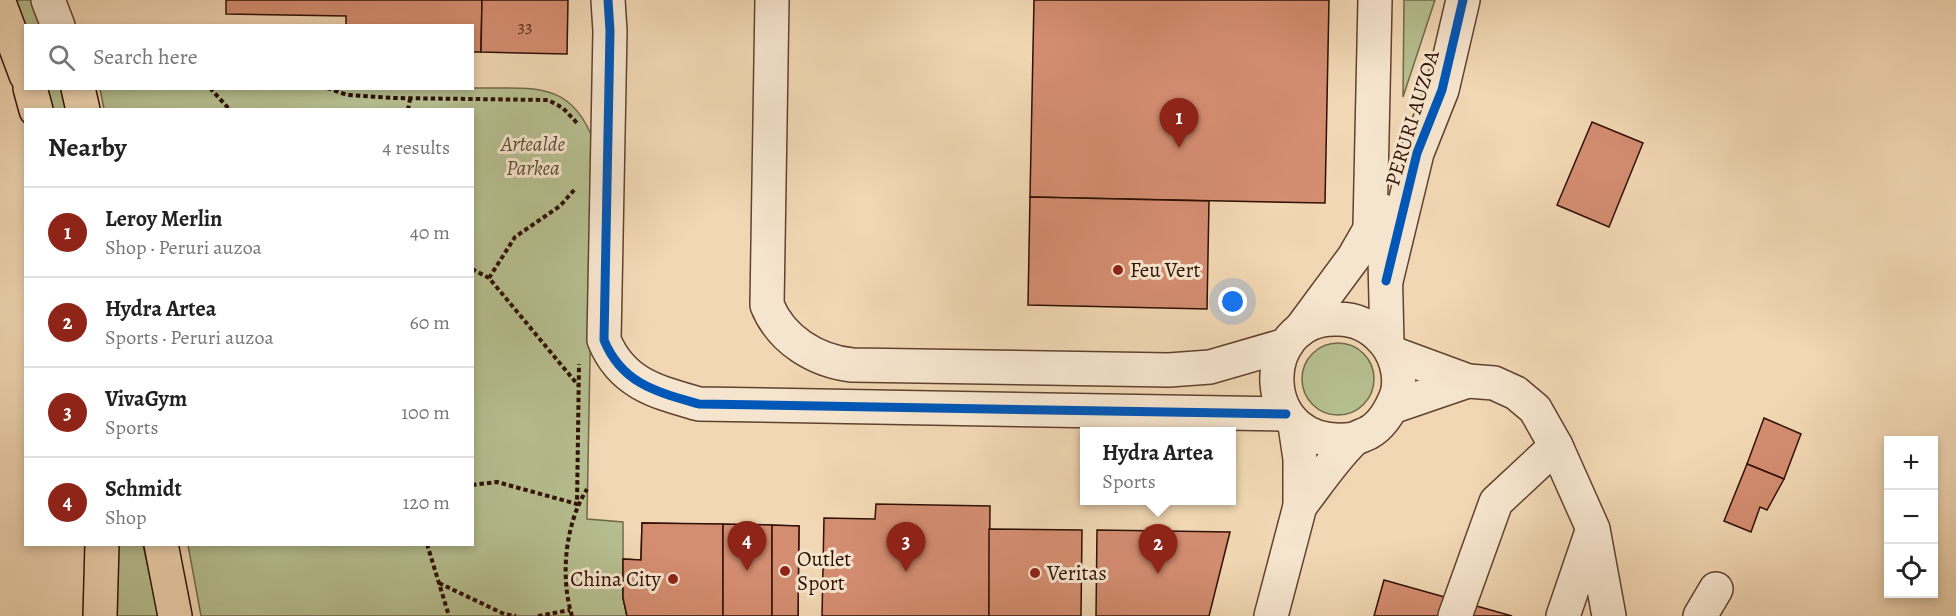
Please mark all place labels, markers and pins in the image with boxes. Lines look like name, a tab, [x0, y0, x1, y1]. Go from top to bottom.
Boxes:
pin: 1	[1160, 98, 1198, 148]
place label: Feu Vert	[1130, 256, 1200, 284]
marker: Feu Vert	[1111, 263, 1125, 277]
pin: 4	[728, 522, 766, 571]
pin: 3	[886, 522, 926, 572]
pin: 2	[1138, 524, 1178, 574]
place label: Outlet Sport	[797, 545, 851, 597]
place label: Veritas	[1046, 559, 1107, 587]
marker: Outlet Sport	[778, 564, 792, 578]
place label: China City	[570, 565, 662, 593]
marker: Veritas	[1028, 566, 1042, 580]
marker: China City	[666, 572, 680, 586]

